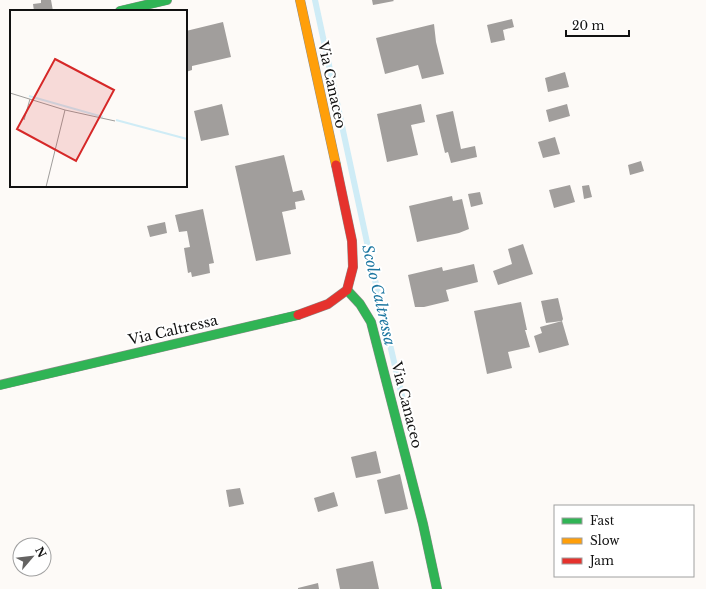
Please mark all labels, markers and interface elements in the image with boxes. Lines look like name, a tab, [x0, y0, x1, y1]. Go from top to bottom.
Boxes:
inset map	[10, 10, 187, 187]
scale bar	[566, 12, 629, 38]
text: 20 m	[572, 18, 604, 33]
street label: Via Canaceo	[314, 39, 350, 130]
water label: Scolo Caltressa	[358, 243, 400, 347]
street label: Via Caltressa	[126, 311, 220, 349]
street label: Via Canaceo	[387, 359, 426, 450]
legend	[554, 505, 694, 577]
text: Fast	[590, 513, 615, 528]
text: Slow	[590, 533, 620, 548]
north arrow	[12, 537, 52, 577]
text: N	[32, 544, 50, 561]
text: Jam	[588, 553, 614, 568]

